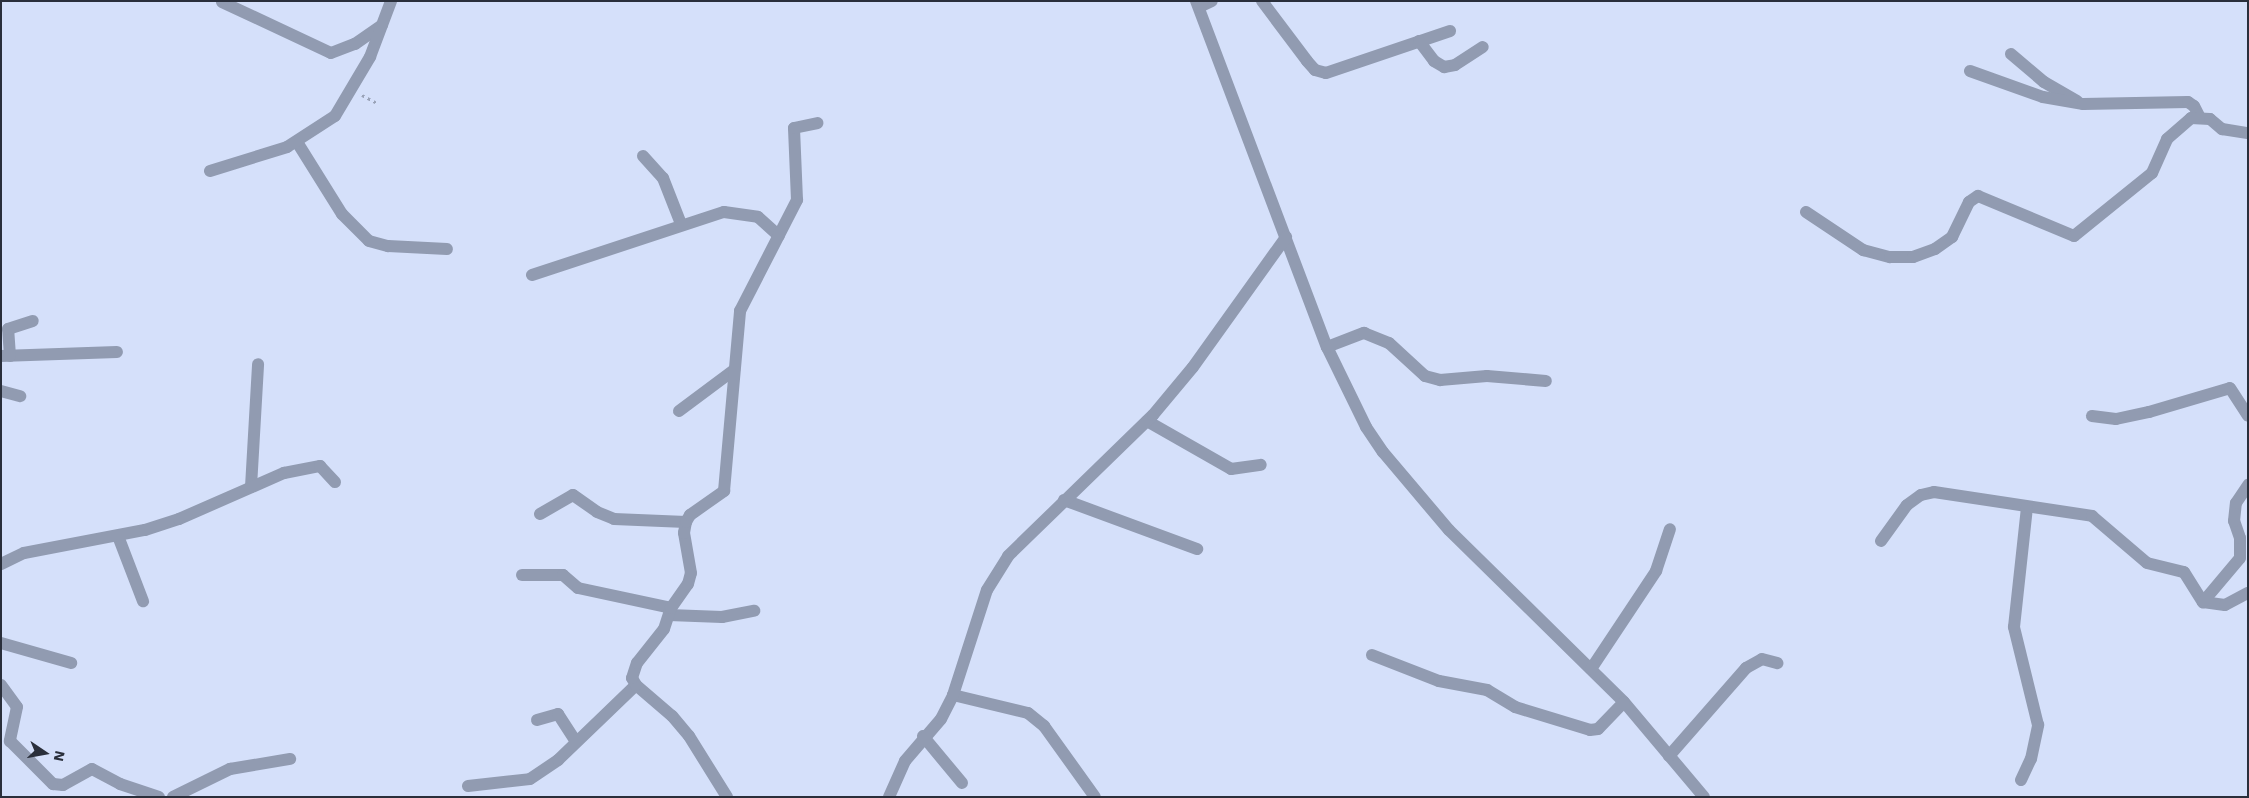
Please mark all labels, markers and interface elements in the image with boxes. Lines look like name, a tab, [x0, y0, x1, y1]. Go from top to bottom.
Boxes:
north arrow	[20, 728, 70, 778]
text: N	[51, 749, 69, 763]

